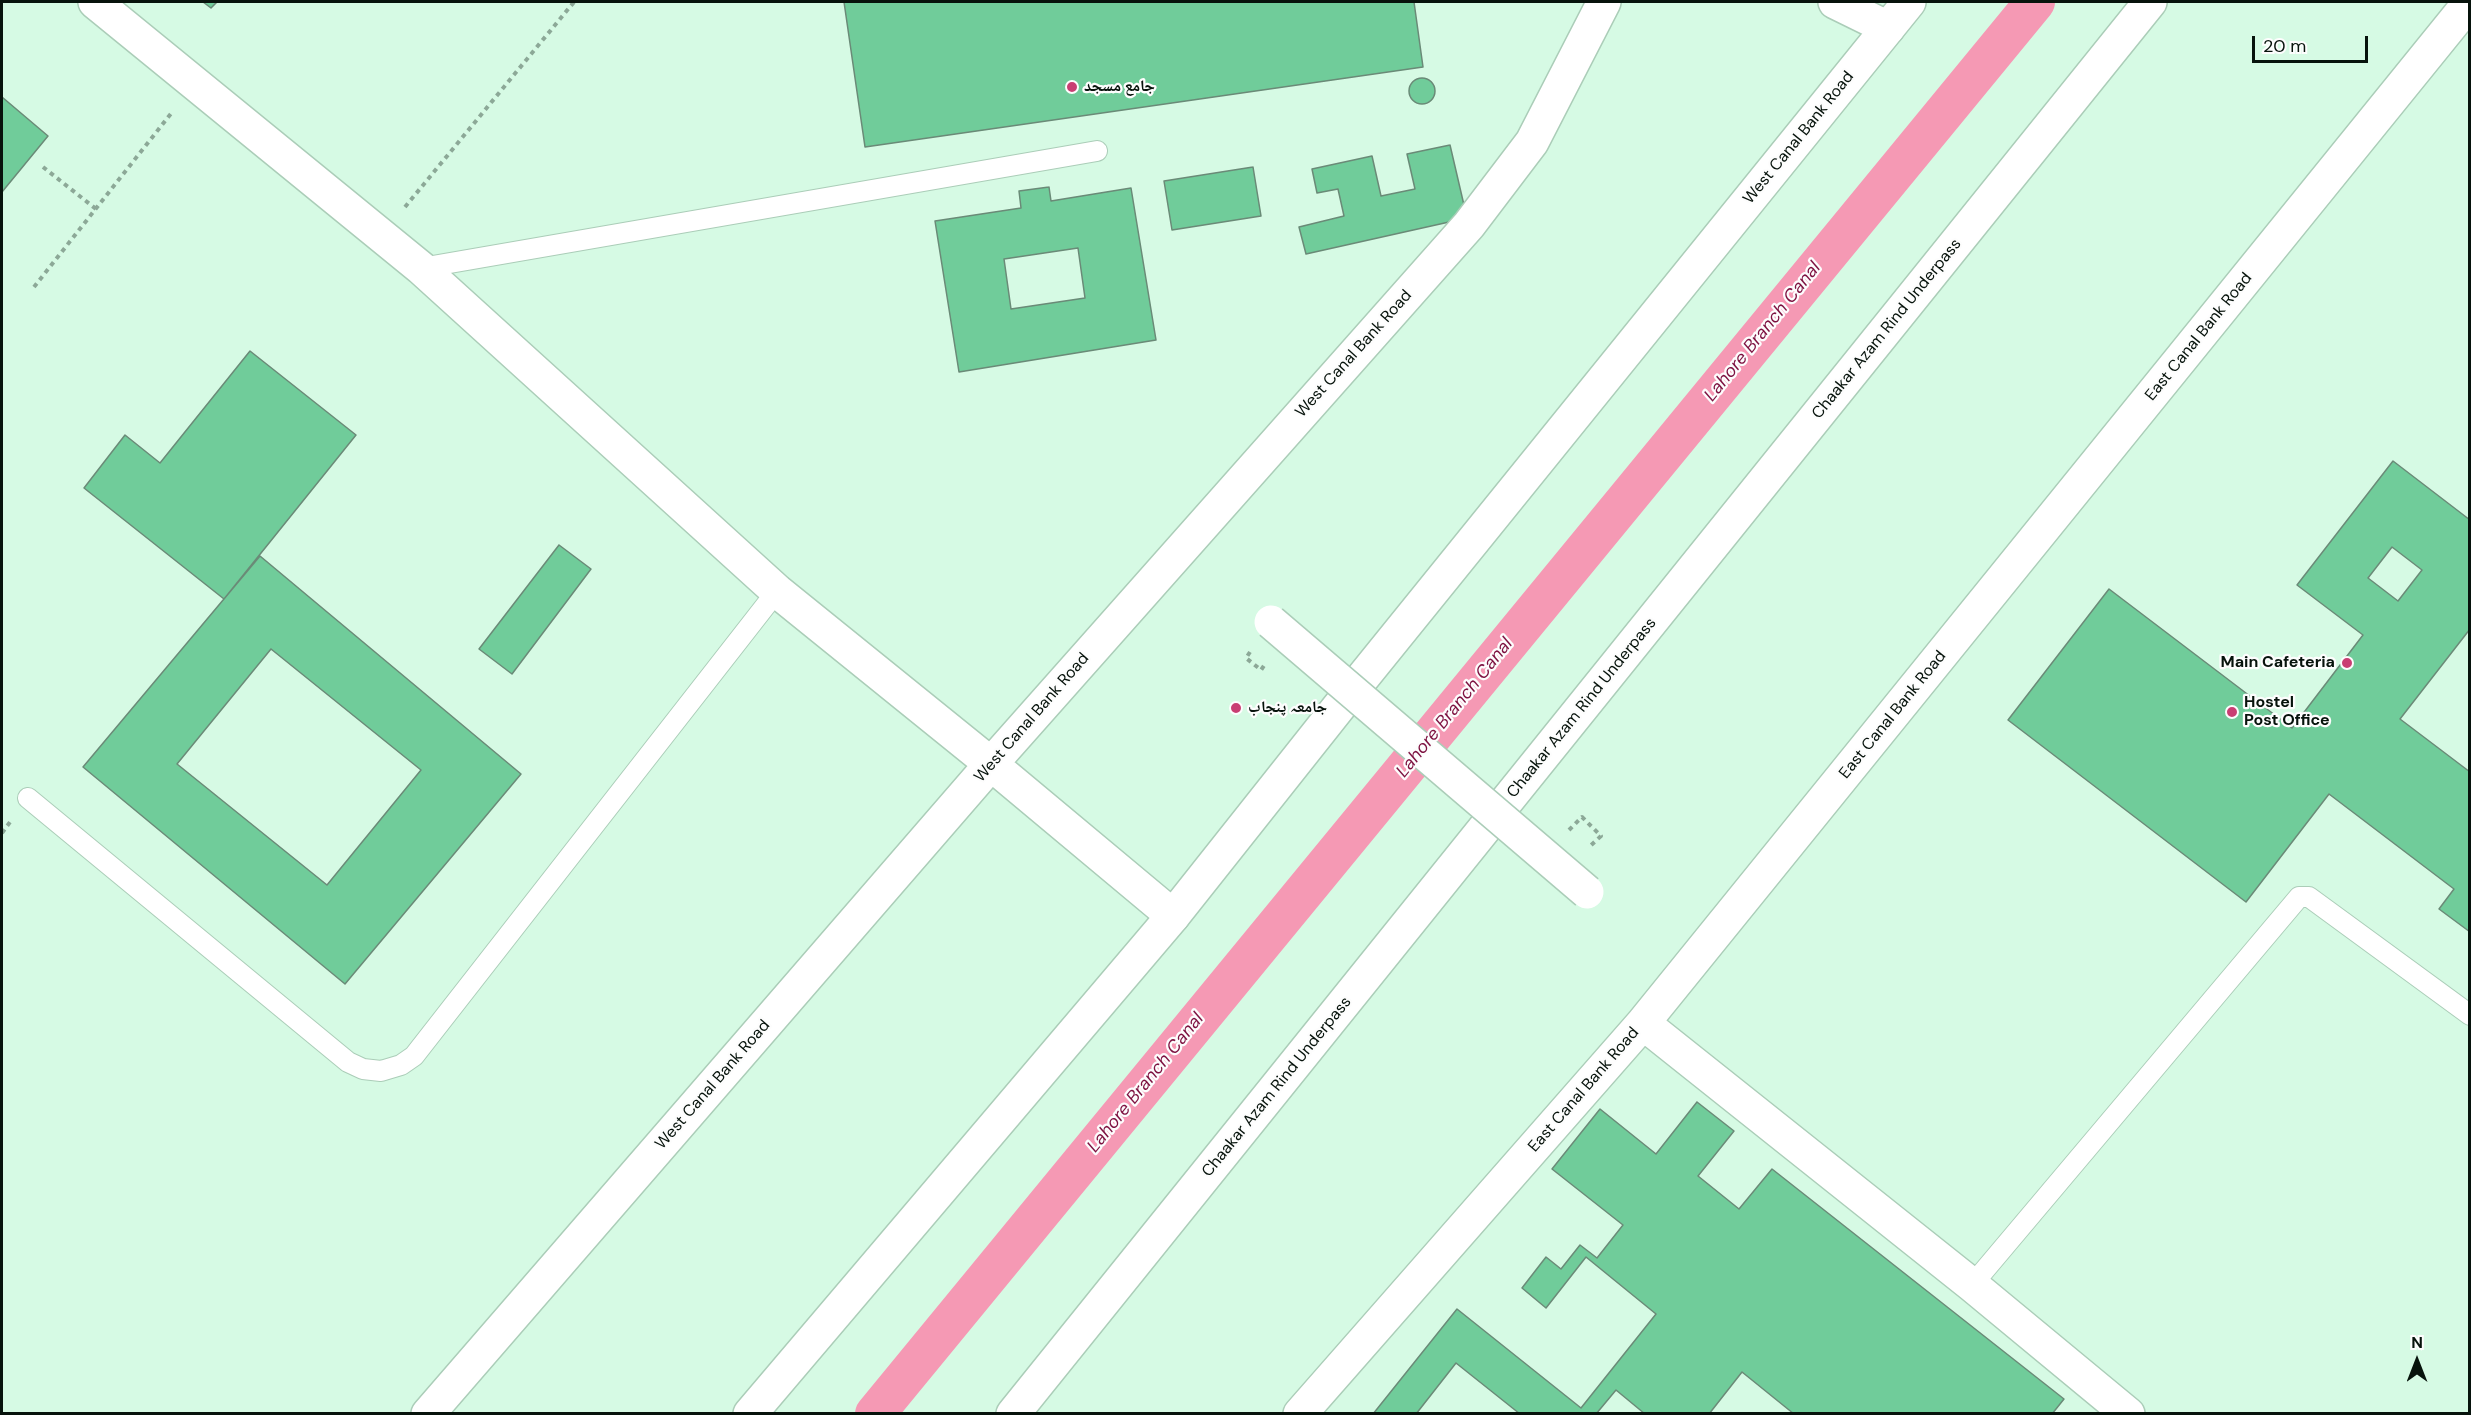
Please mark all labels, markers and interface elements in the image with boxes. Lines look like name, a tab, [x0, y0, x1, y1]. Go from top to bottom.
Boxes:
scale bar	[2255, 24, 2370, 62]
text: 20 m	[2263, 34, 2306, 58]
street label: West Canal Bank Road	[1740, 68, 1858, 208]
place label: جامع مسجد	[1084, 77, 1155, 97]
marker: جامع مسجد	[1065, 80, 1079, 94]
street label: Chaakar Azam Rind Underpass	[1808, 235, 1966, 423]
water label: Lahore Branch Canal	[1700, 258, 1826, 406]
street label: East Canal Bank Road	[2142, 269, 2256, 405]
street label: West Canal Bank Road	[1292, 286, 1416, 422]
street label: Chaakar Azam Rind Underpass	[1503, 614, 1661, 802]
water label: Lahore Branch Canal	[1392, 634, 1518, 782]
street label: East Canal Bank Road	[1836, 647, 1950, 783]
street label: West Canal Bank Road	[971, 649, 1093, 787]
place label: Main Cafeteria	[2220, 653, 2335, 673]
marker: Main Cafeteria	[2340, 656, 2354, 670]
place label: Hostel Post Office	[2244, 693, 2330, 731]
place label: جامعہ پنجاب	[1248, 698, 1327, 718]
marker: جامعہ پنجاب	[1229, 701, 1243, 715]
marker: Hostel Post Office	[2225, 705, 2239, 719]
street label: Chaakar Azam Rind Underpass	[1198, 993, 1356, 1181]
water label: Lahore Branch Canal	[1083, 1009, 1209, 1157]
street label: West Canal Bank Road	[652, 1016, 774, 1154]
street label: East Canal Bank Road	[1525, 1024, 1643, 1156]
north arrow	[2387, 1331, 2447, 1391]
text: N	[2411, 1332, 2423, 1353]

